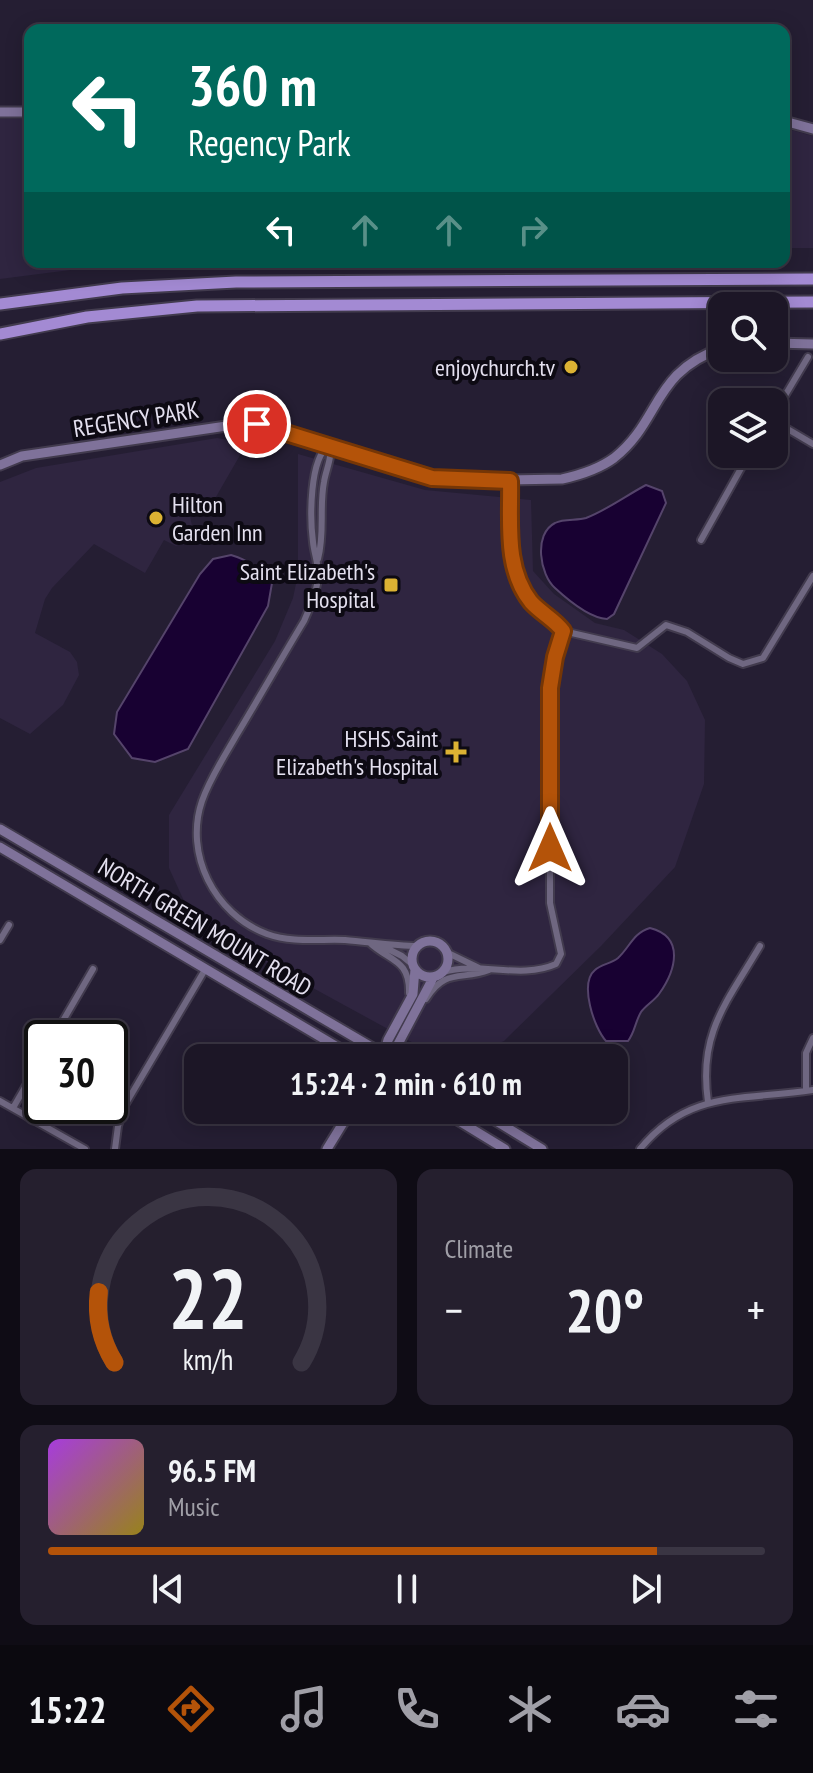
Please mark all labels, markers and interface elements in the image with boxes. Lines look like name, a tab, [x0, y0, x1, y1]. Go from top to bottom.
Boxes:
text: 360 m	[188, 49, 317, 121]
icon: left	[56, 56, 160, 160]
text: Regency Park	[188, 119, 351, 166]
icon: left	[259, 208, 303, 252]
icon: ahead	[343, 208, 387, 252]
icon: ahead	[427, 208, 471, 252]
icon: right	[511, 208, 555, 252]
map controls	[708, 292, 788, 468]
button: search	[708, 292, 788, 372]
place label: enjoychurch.tv	[435, 352, 556, 383]
marker: enjoychurch.tv	[562, 358, 580, 376]
button: layers	[708, 388, 788, 468]
pin	[223, 390, 291, 458]
street label: REGENCY PARK	[71, 394, 201, 444]
icon: arrive	[235, 402, 279, 446]
place label: Hilton Garden Inn	[172, 489, 263, 548]
marker: Hilton Garden Inn	[147, 509, 165, 527]
place label: Saint Elizabeth's Hospital	[240, 556, 375, 615]
marker: Saint Elizabeth's Hospital	[382, 576, 400, 594]
place label: HSHS Saint Elizabeth's Hospital	[276, 723, 438, 782]
marker: HSHS Saint Elizabeth's Hospital	[445, 741, 467, 763]
position arrow	[508, 806, 592, 890]
street label: NORTH GREEN MOUNT ROAD	[93, 851, 317, 1003]
speed limit sign: 30	[24, 1020, 128, 1124]
text: 15:24 · 2 min · 610 m	[290, 1064, 522, 1103]
text: Climate	[445, 1232, 513, 1265]
text: 22	[168, 1244, 248, 1352]
text: 20°	[565, 1271, 644, 1349]
text: −	[445, 1281, 463, 1338]
text: +	[747, 1281, 765, 1338]
text: km/h	[183, 1341, 234, 1378]
text: 96.5 FM	[168, 1451, 256, 1490]
text: Music	[168, 1490, 220, 1523]
icon: previous	[146, 1567, 190, 1611]
icon: pause	[385, 1567, 429, 1611]
icon: next	[624, 1567, 668, 1611]
icon: directions	[163, 1681, 219, 1737]
icon: music	[276, 1681, 332, 1737]
icon: phone	[389, 1681, 445, 1737]
icon: climate	[502, 1681, 558, 1737]
icon: car	[615, 1681, 671, 1737]
icon: filters	[728, 1681, 784, 1737]
text: 15:22	[29, 1686, 106, 1733]

